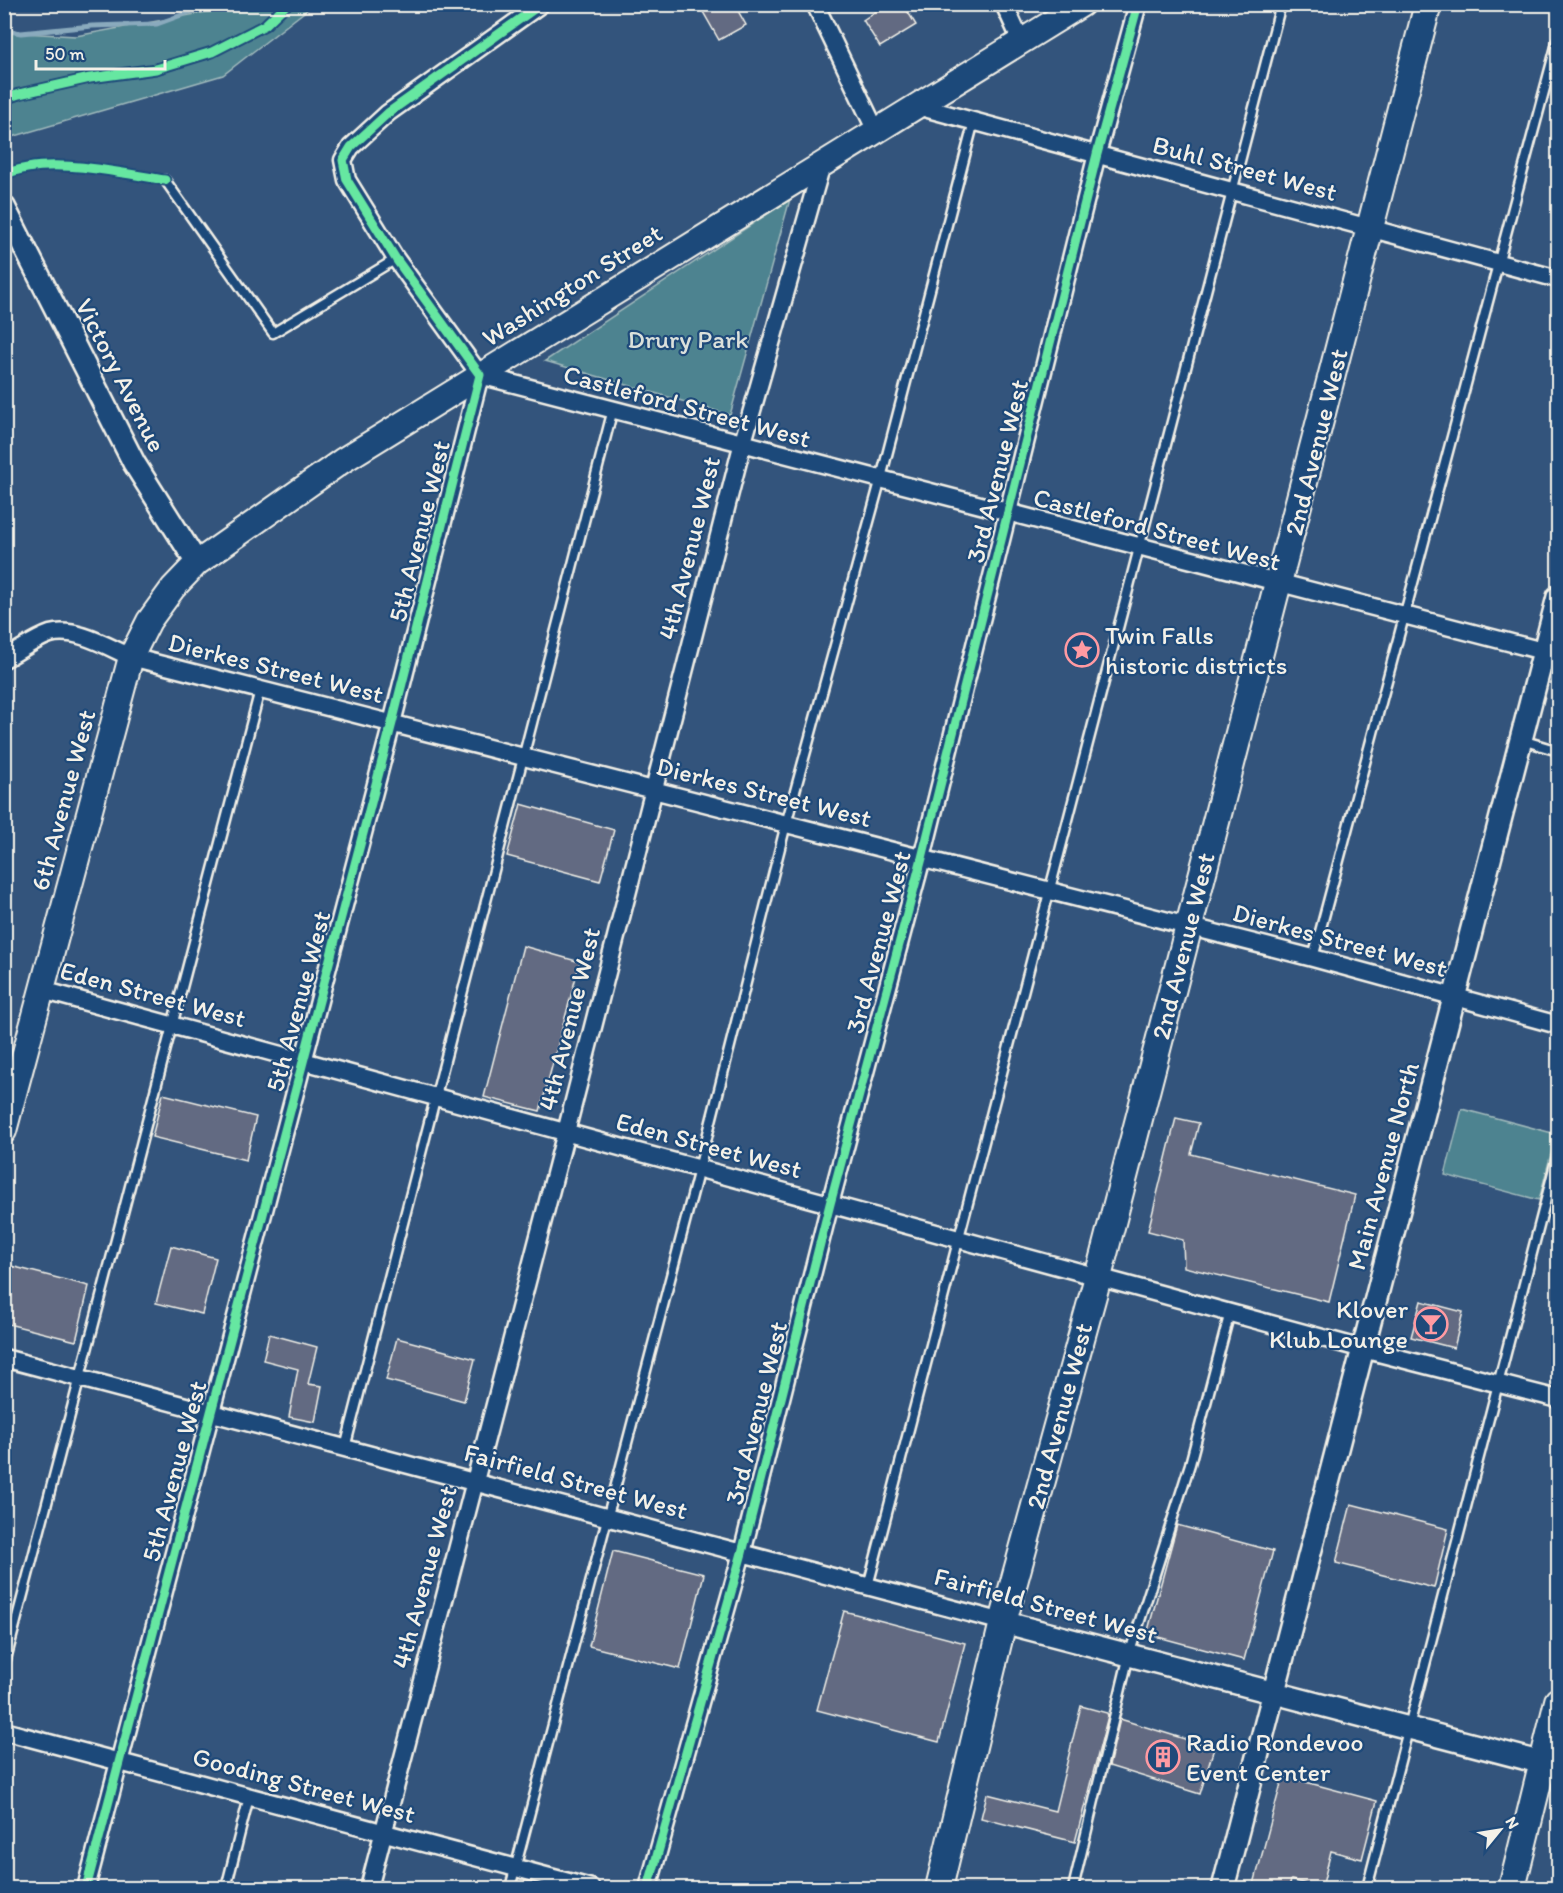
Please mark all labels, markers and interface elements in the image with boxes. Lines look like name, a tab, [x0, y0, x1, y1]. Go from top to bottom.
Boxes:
scale bar	[36, 33, 165, 71]
text: 50 m	[45, 43, 85, 65]
street label: Buhl Street West	[1149, 128, 1341, 208]
street label: Washington Street	[476, 217, 668, 353]
street label: Victory Avenue	[69, 293, 173, 457]
park label: Drury Park	[627, 323, 749, 355]
street label: 2nd Avenue West	[1277, 345, 1355, 539]
street label: Castleford Street West	[560, 358, 814, 454]
street label: 3rd Avenue West	[959, 376, 1035, 566]
street label: 5th Avenue West	[381, 437, 457, 625]
street label: 4th Avenue West	[651, 453, 727, 643]
street label: Castleford Street West	[1030, 481, 1284, 577]
place label: Twin Falls historic districts	[1105, 619, 1288, 681]
street label: Dierkes Street West	[165, 626, 387, 710]
place icon: Twin Falls historic districts	[1064, 632, 1100, 668]
street label: 6th Avenue West	[23, 706, 103, 894]
street label: Dierkes Street West	[653, 750, 875, 834]
street label: 3rd Avenue West	[838, 847, 918, 1037]
street label: 2nd Avenue West	[1144, 849, 1222, 1043]
street label: Dierkes Street West	[1229, 896, 1451, 984]
street label: 5th Avenue West	[258, 907, 338, 1095]
street label: 4th Avenue West	[531, 924, 607, 1114]
street label: Eden Street West	[57, 954, 250, 1034]
street label: Main Avenue North	[1340, 1058, 1426, 1274]
street label: Eden Street West	[613, 1105, 806, 1185]
place label: Klover Klub Lounge	[1269, 1293, 1409, 1355]
bar icon: Klover Klub Lounge	[1413, 1306, 1449, 1342]
street label: 3rd Avenue West	[718, 1318, 794, 1508]
street label: 2nd Avenue West	[1019, 1319, 1099, 1513]
street label: 5th Avenue West	[134, 1377, 214, 1565]
street label: Fairfield Street West	[461, 1436, 691, 1526]
street label: 4th Avenue West	[384, 1482, 464, 1672]
street label: Fairfield Street West	[931, 1560, 1161, 1650]
place label: Radio Rondevoo Event Center	[1186, 1726, 1364, 1788]
building icon: Radio Rondevoo Event Center	[1145, 1739, 1181, 1775]
street label: Gooding Street West	[189, 1740, 419, 1830]
north arrow	[1470, 1800, 1530, 1860]
text: N	[1502, 1813, 1523, 1832]

